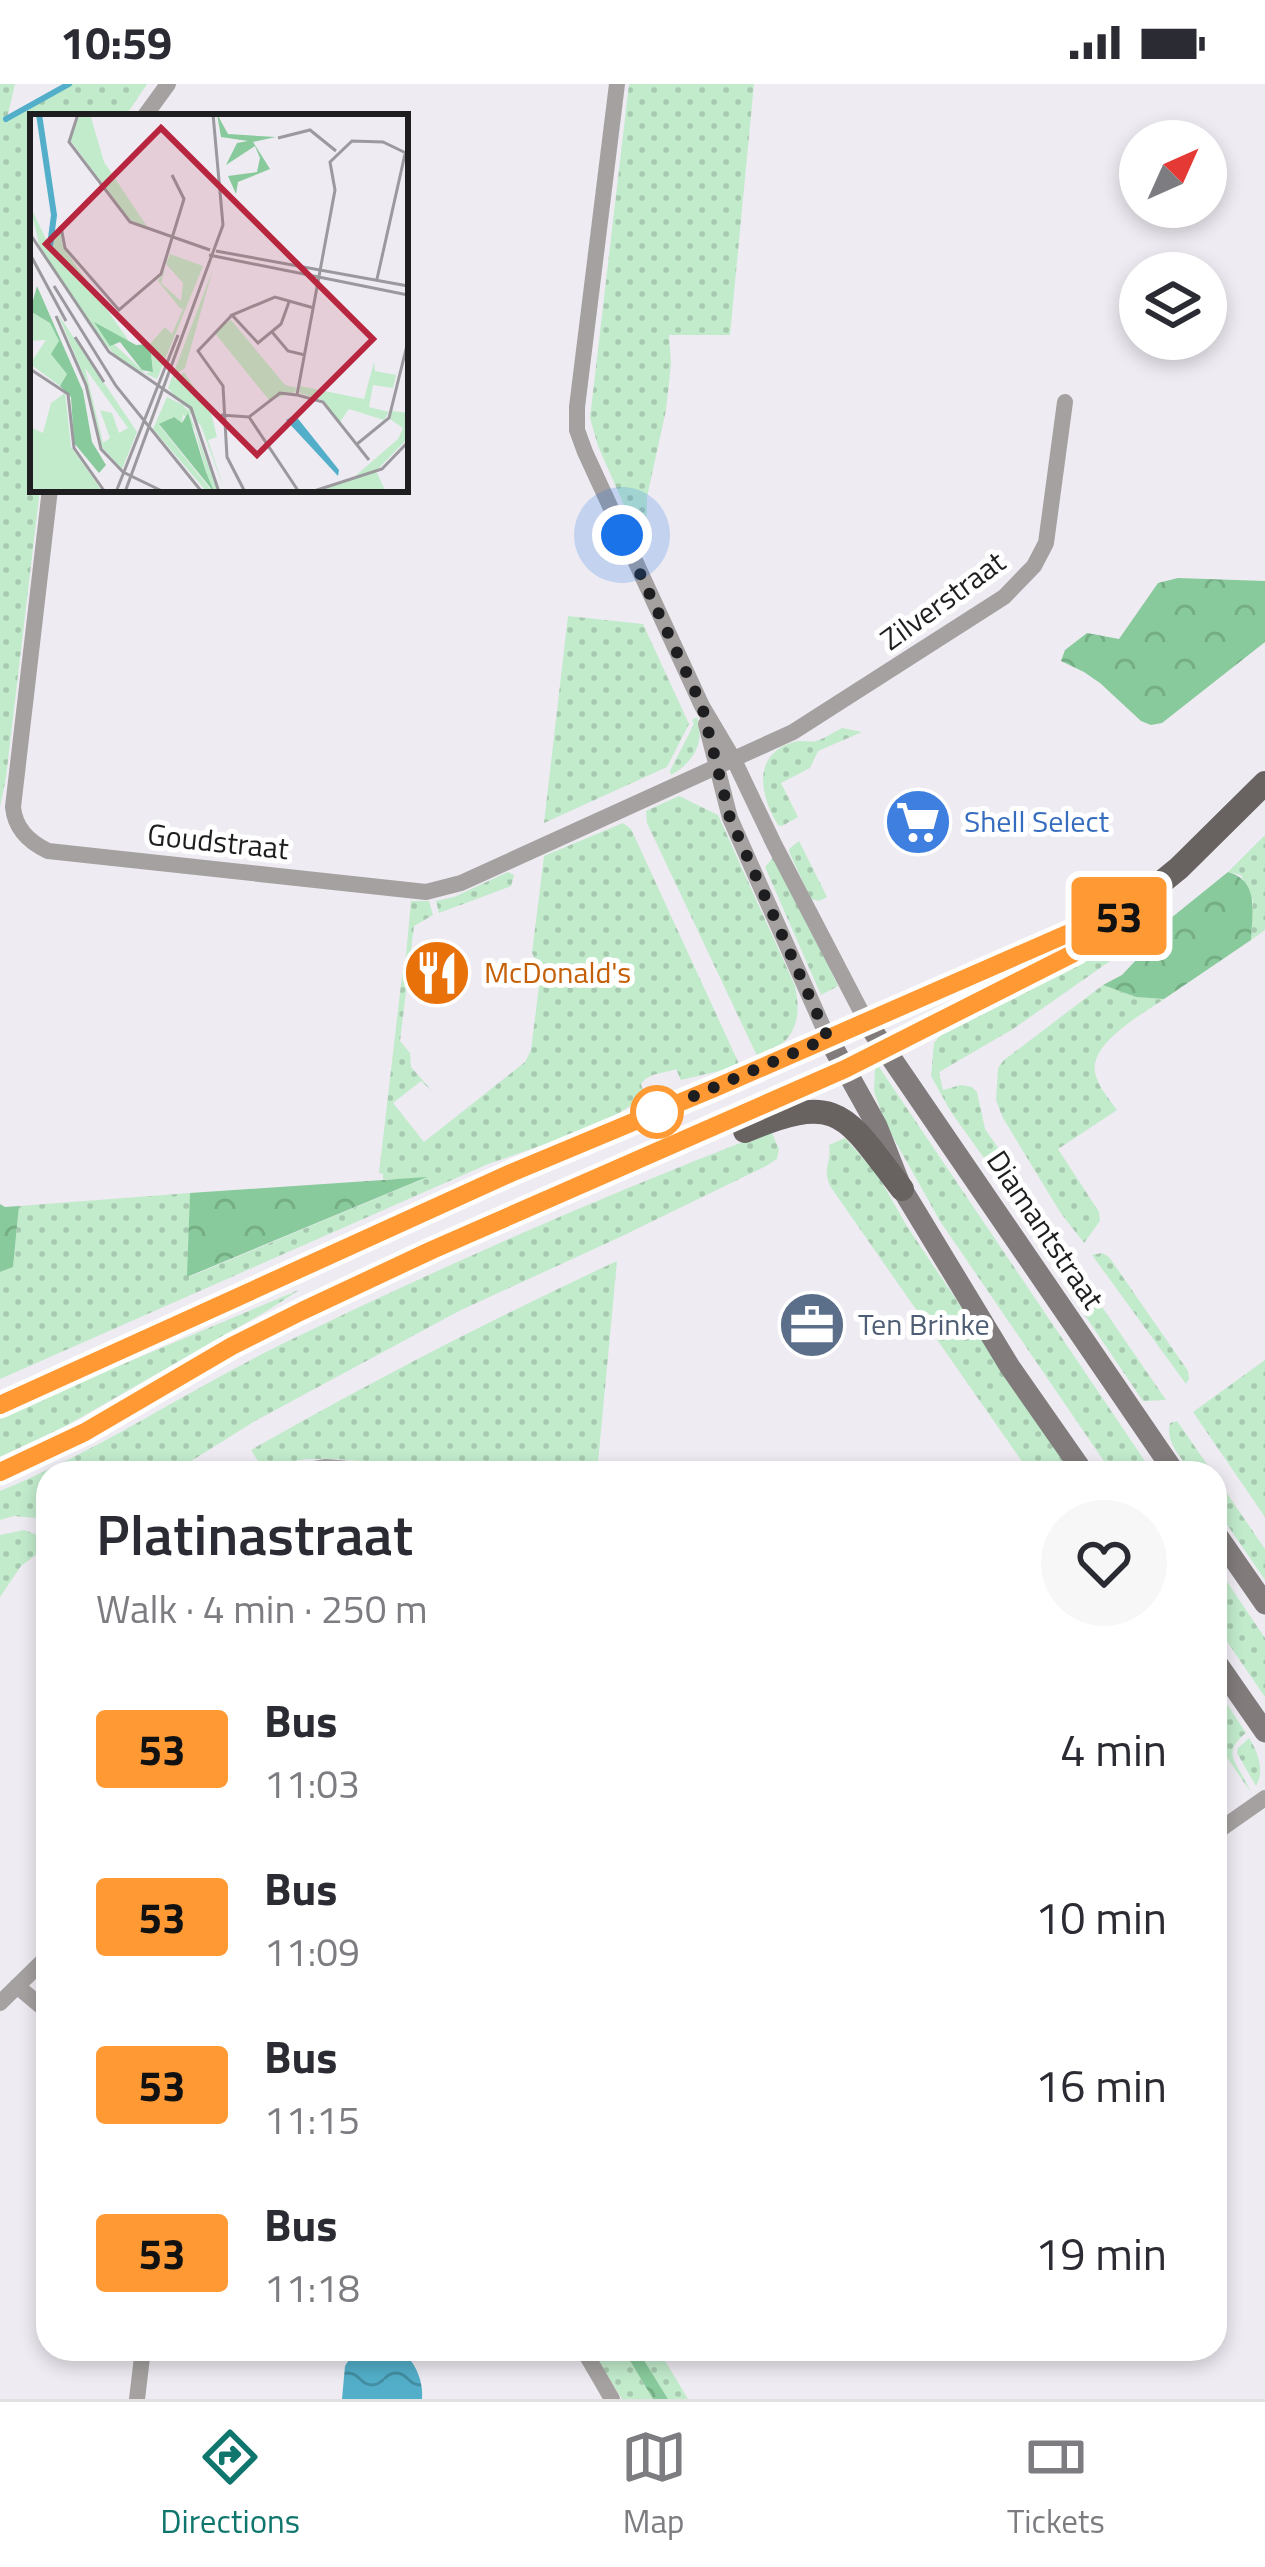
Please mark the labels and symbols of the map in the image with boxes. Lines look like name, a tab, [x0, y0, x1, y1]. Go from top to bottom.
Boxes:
inset map	[30, 114, 408, 492]
north arrow	[1119, 120, 1227, 228]
your location	[592, 505, 652, 565]
street label: Zilverstraat	[870, 539, 1015, 661]
supermarket icon: Shell Select	[883, 787, 953, 857]
place label: Shell Select	[964, 798, 1110, 844]
street label: Goudstraat	[145, 811, 291, 871]
line badge: 53	[1065, 877, 1173, 955]
restaurant icon: McDonald's	[402, 938, 472, 1008]
place label: McDonald's	[484, 949, 631, 995]
unlabelled marker	[632, 1087, 682, 1137]
street label: Diamantstraat	[976, 1141, 1116, 1319]
office icon: Ten Brinke	[777, 1290, 847, 1360]
place label: Ten Brinke	[858, 1301, 990, 1347]

